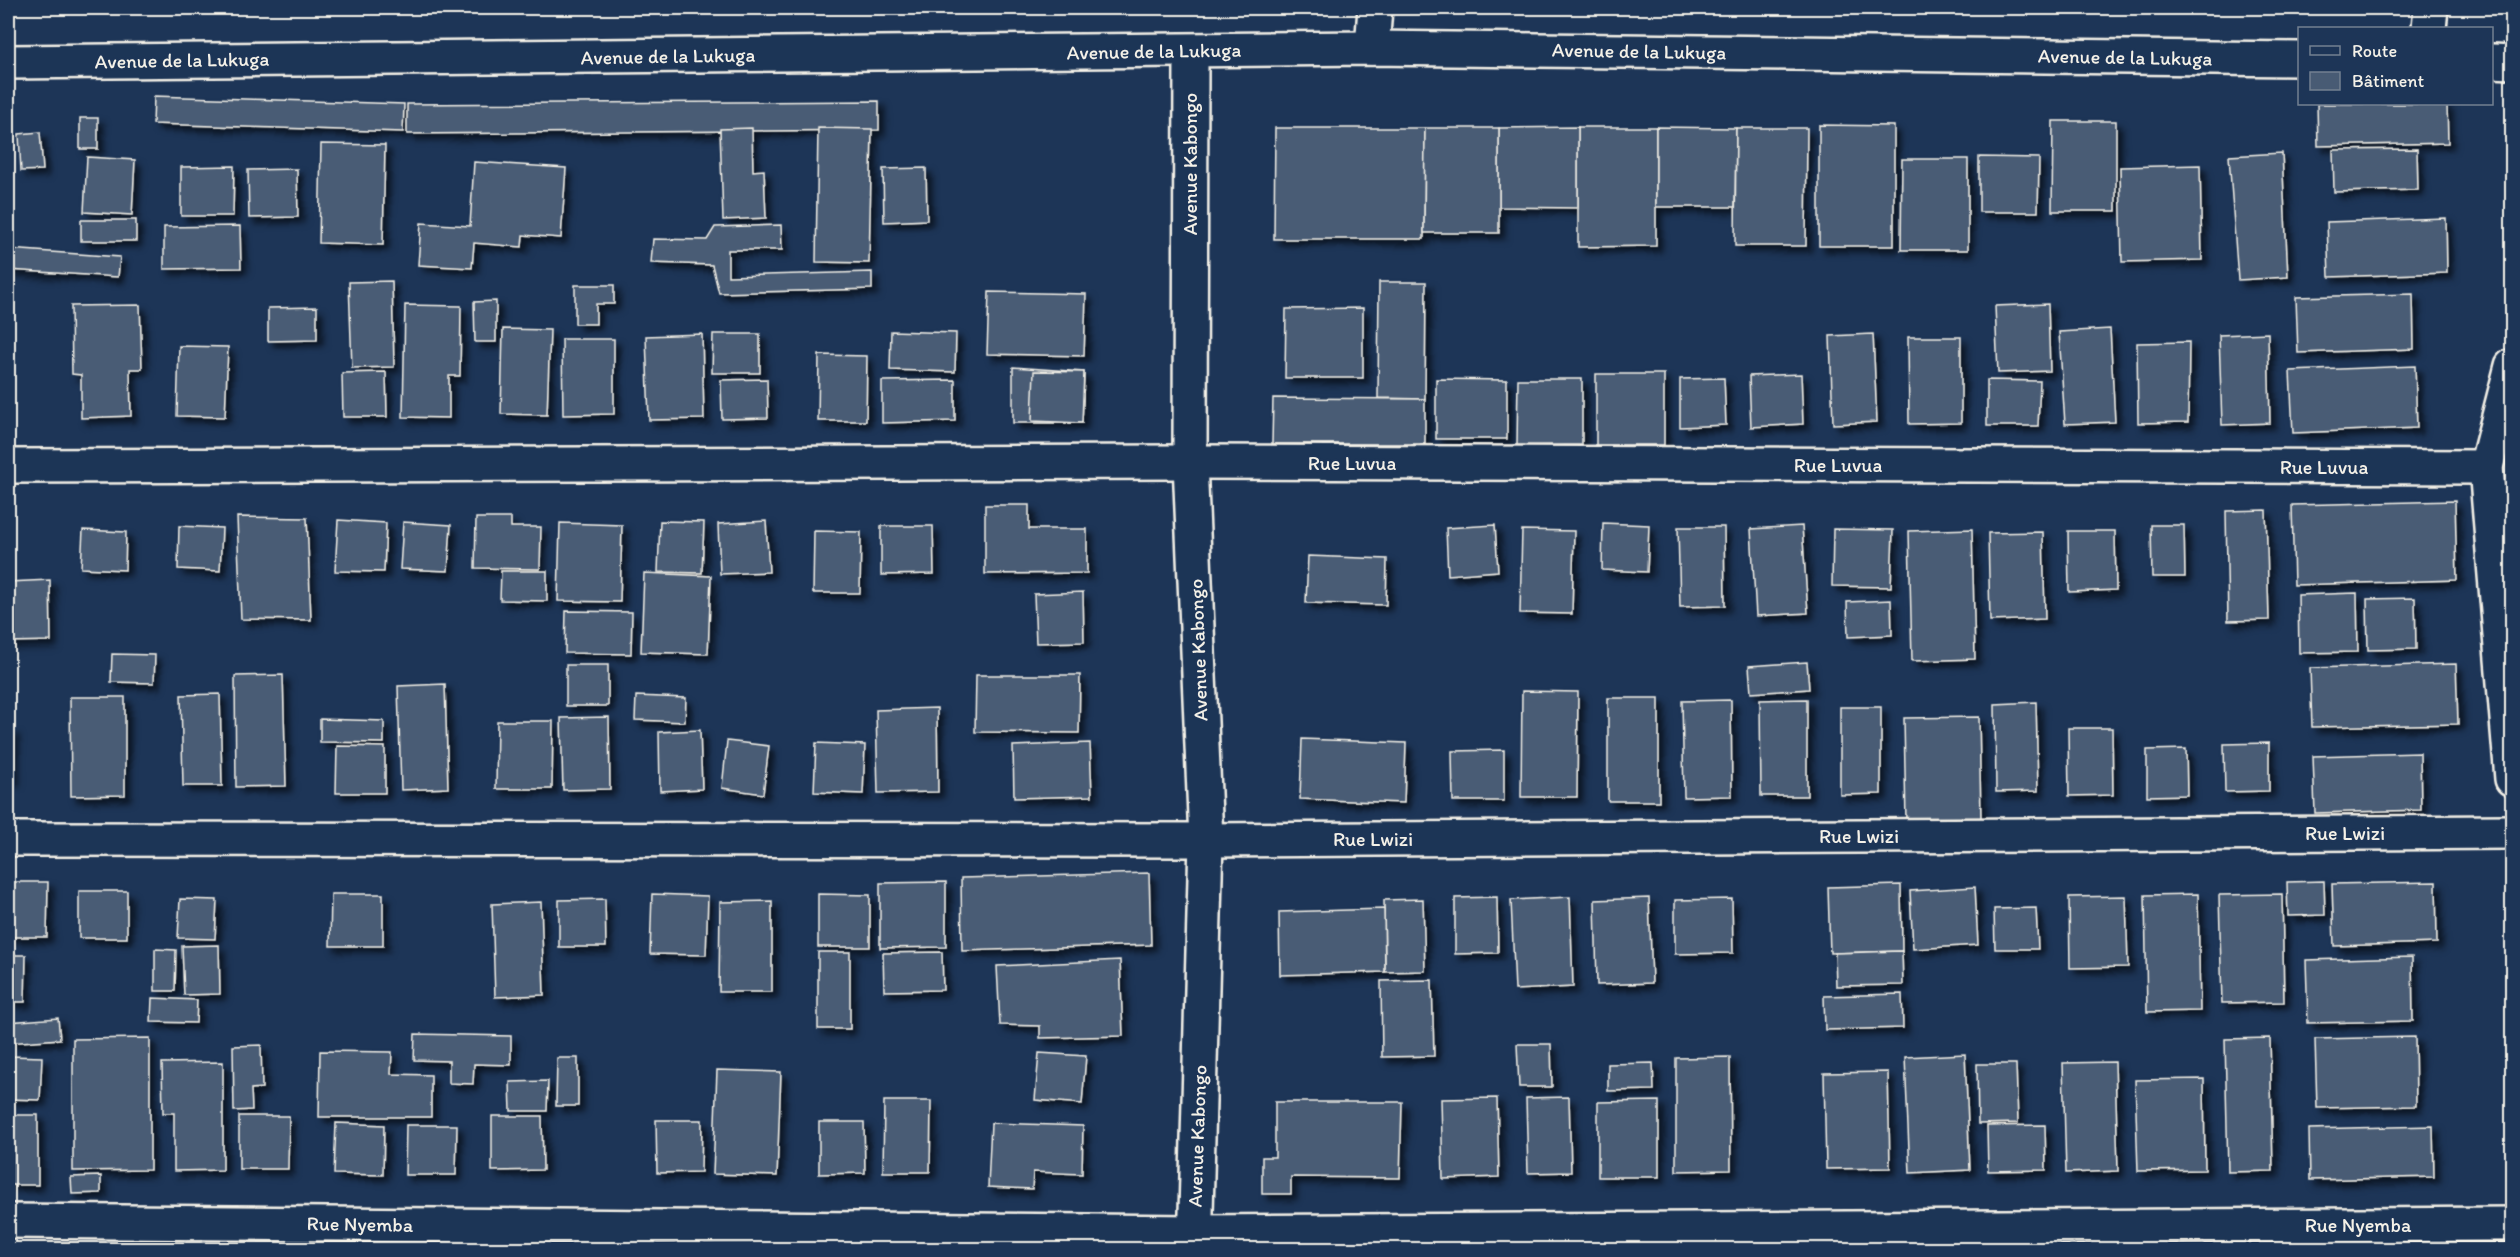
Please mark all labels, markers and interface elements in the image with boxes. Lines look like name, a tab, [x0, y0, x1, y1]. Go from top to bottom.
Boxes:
legend	[2298, 27, 2493, 105]
street label: Avenue de la Lukuga	[1067, 37, 1242, 65]
street label: Avenue de la Lukuga	[1552, 37, 1727, 65]
text: Route	[2352, 40, 2397, 62]
street label: Avenue de la Lukuga	[581, 42, 756, 70]
street label: Avenue de la Lukuga	[2038, 43, 2213, 71]
street label: Avenue de la Lukuga	[95, 46, 270, 74]
text: Bâtiment	[2352, 70, 2425, 92]
street label: Avenue Kabongo	[1178, 93, 1202, 235]
street label: Rue Luvua	[1308, 451, 1396, 475]
street label: Rue Luvua	[1794, 453, 1882, 477]
street label: Rue Luvua	[2280, 455, 2368, 479]
street label: Avenue Kabongo	[1184, 578, 1212, 722]
street label: Rue Lwizi	[2305, 821, 2385, 845]
street label: Rue Lwizi	[1819, 824, 1899, 848]
street label: Rue Lwizi	[1333, 827, 1413, 851]
street label: Avenue Kabongo	[1183, 1064, 1211, 1208]
street label: Rue Nyemba	[306, 1211, 414, 1237]
street label: Rue Nyemba	[2305, 1213, 2412, 1237]

